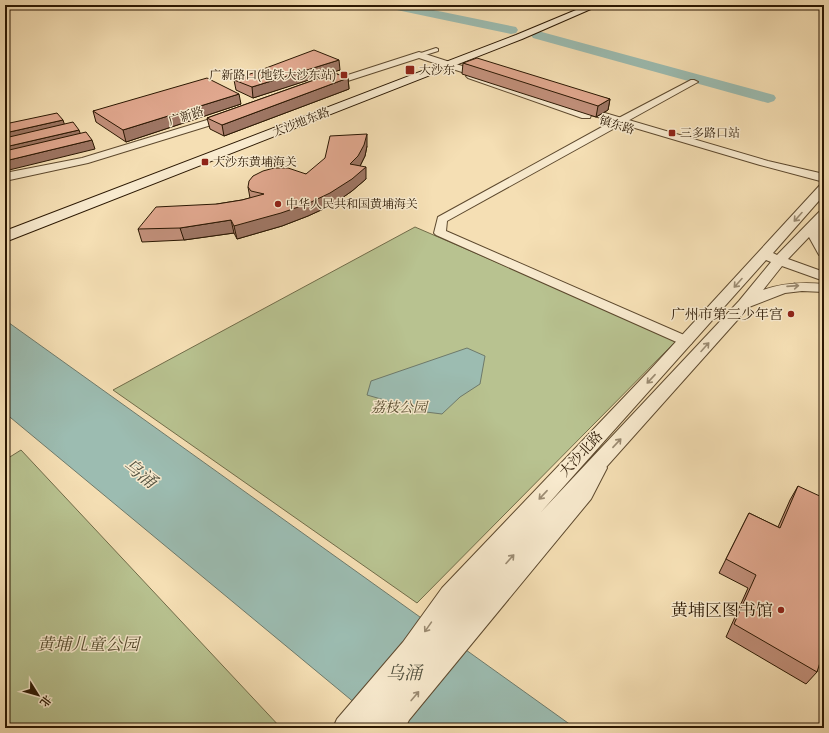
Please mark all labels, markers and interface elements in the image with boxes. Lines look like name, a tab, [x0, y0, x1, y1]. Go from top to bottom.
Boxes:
place label: 大沙东	[419, 63, 455, 77]
marker: 大沙东	[404, 64, 416, 76]
place label: 广新路口(地铁大沙东站)	[209, 68, 336, 82]
marker: 广新路口(地铁大沙东站)	[339, 70, 349, 80]
street label: 广新路	[167, 104, 205, 128]
street label: 大沙地东路	[270, 105, 332, 139]
street label: 镇东路	[598, 113, 636, 137]
place label: 三多路口站	[680, 126, 740, 140]
marker: 三多路口站	[667, 128, 677, 138]
place label: 大沙东黄埔海关	[213, 155, 297, 169]
marker: 大沙东黄埔海关	[200, 157, 210, 167]
place label: 中华人民共和国黄埔海关	[286, 197, 418, 211]
marker: 中华人民共和国黄埔海关	[273, 199, 283, 209]
one-way arrow	[793, 212, 803, 222]
one-way arrow	[733, 278, 743, 288]
one-way arrow	[786, 283, 799, 290]
place label: 广州市第三少年宫	[671, 306, 783, 323]
marker: 广州市第三少年宫	[786, 309, 796, 319]
one-way arrow	[700, 342, 710, 352]
one-way arrow	[646, 374, 655, 384]
park label: 荔枝公园	[371, 399, 429, 416]
street label: 大沙北路	[556, 428, 606, 480]
one-way arrow	[613, 438, 622, 448]
water label: 乌涌	[119, 453, 163, 494]
one-way arrow	[538, 490, 548, 500]
one-way arrow	[505, 554, 515, 564]
place label: 黄埔区图书馆	[671, 600, 773, 621]
marker: 黄埔区图书馆	[776, 605, 786, 615]
one-way arrow	[424, 621, 432, 632]
park label: 黄埔儿童公园	[37, 634, 142, 655]
water label: 乌涌	[386, 662, 424, 684]
north arrow	[18, 675, 58, 715]
one-way arrow	[410, 691, 419, 701]
text: 北	[37, 692, 54, 709]

